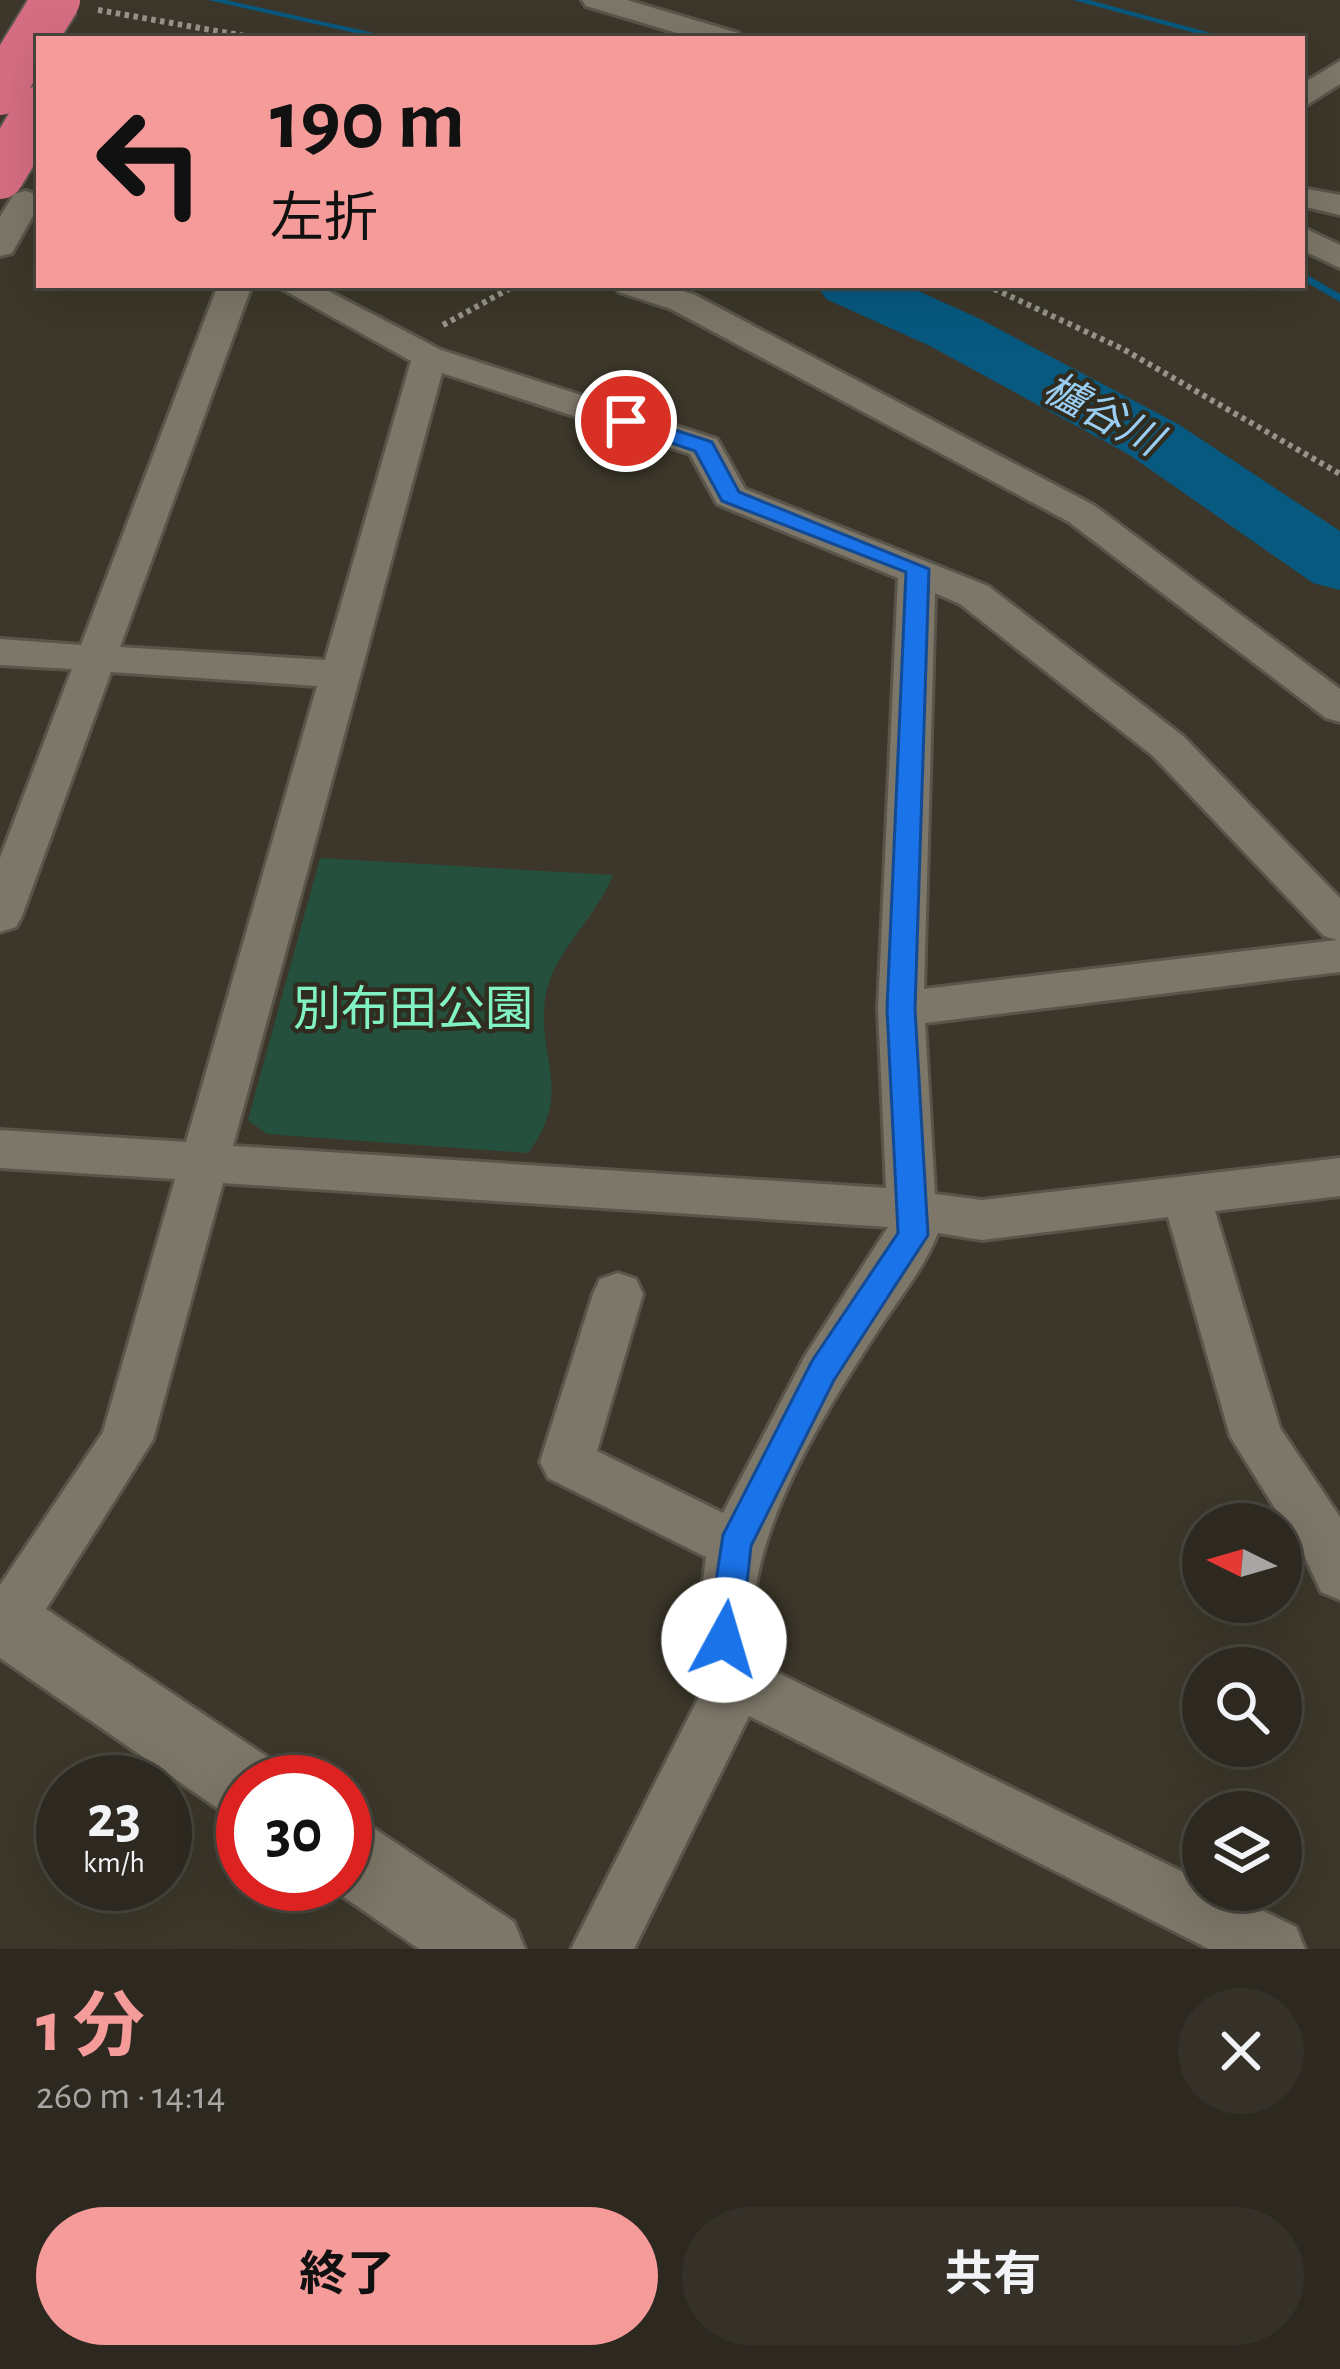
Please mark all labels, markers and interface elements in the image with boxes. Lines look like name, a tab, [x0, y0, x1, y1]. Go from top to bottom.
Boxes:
text: 190 m	[270, 80, 465, 164]
icon: left	[72, 84, 228, 240]
text: 左折	[270, 193, 378, 247]
water label: 櫨谷川	[1037, 365, 1172, 465]
pin	[575, 370, 677, 472]
icon: arrive	[593, 388, 659, 454]
park label: 別布田公園	[293, 984, 533, 1035]
north arrow	[1182, 1503, 1302, 1623]
map controls	[1182, 1503, 1302, 1911]
position arrow	[661, 1577, 787, 1703]
button: search	[1182, 1647, 1302, 1767]
speed limit sign: 30	[216, 1755, 372, 1911]
text: 23	[87, 1788, 141, 1848]
button: layers	[1182, 1791, 1302, 1911]
text: km/h	[83, 1848, 145, 1878]
button: close	[1178, 1988, 1304, 2114]
text: 1 分	[36, 1992, 145, 2064]
text: 260 m · 14:14	[36, 2077, 225, 2116]
button: 終了	[36, 2207, 658, 2345]
button: 共有	[682, 2207, 1304, 2345]

